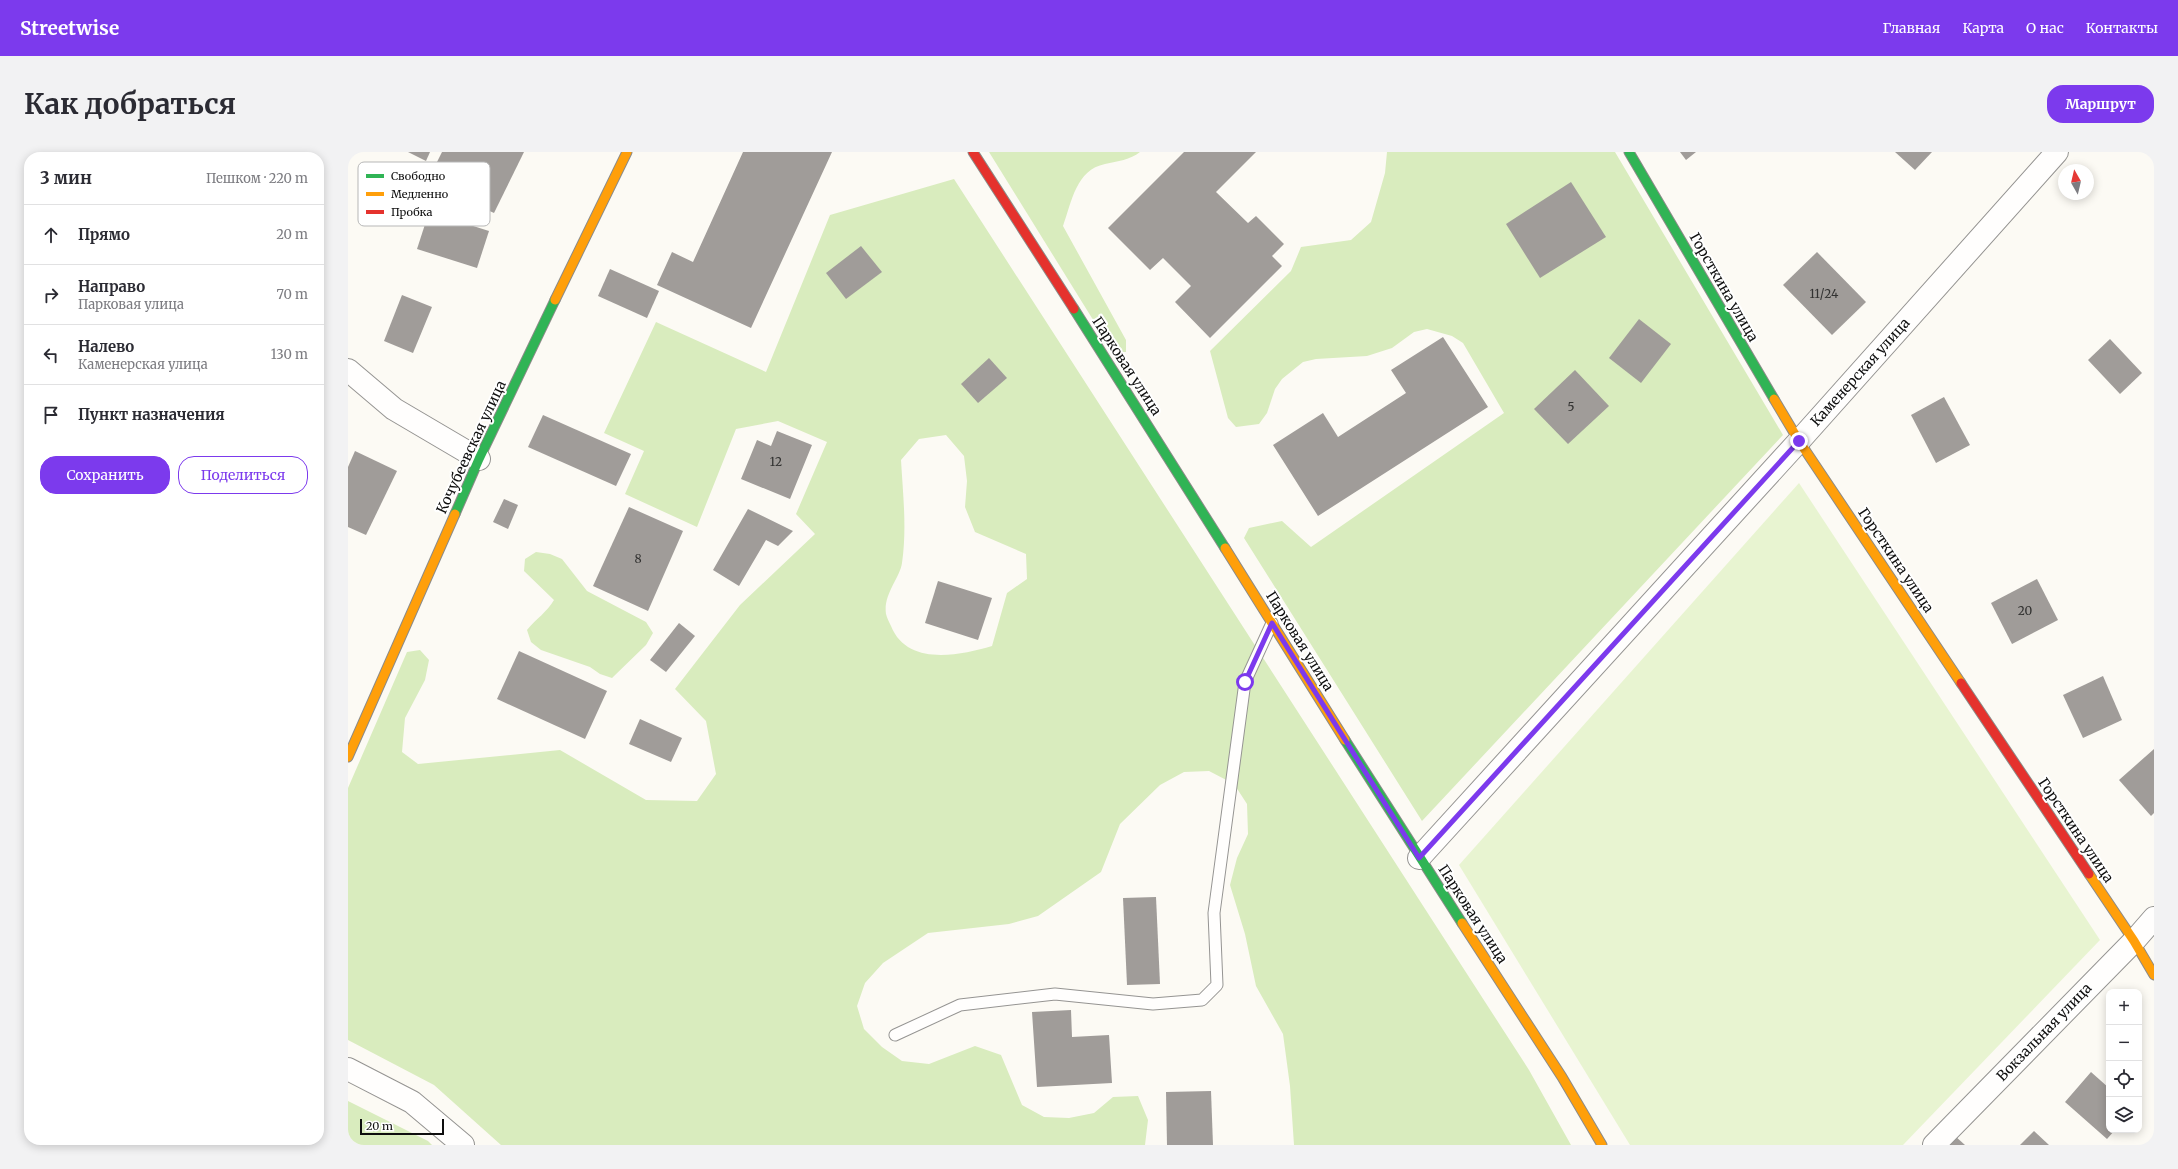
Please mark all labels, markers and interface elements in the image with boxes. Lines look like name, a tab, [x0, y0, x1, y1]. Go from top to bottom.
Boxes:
text: Streetwise	[20, 16, 119, 40]
text: Главная	[1882, 19, 1940, 37]
text: Карта	[1962, 19, 2004, 37]
text: О нас	[2026, 19, 2064, 37]
text: Контакты	[2086, 19, 2158, 37]
button: Маршрут	[2047, 85, 2154, 123]
text: Как добраться	[24, 86, 236, 122]
legend	[358, 162, 490, 226]
north arrow	[2058, 164, 2094, 200]
text: 3 мин	[40, 167, 92, 189]
text: Свободно	[391, 169, 446, 183]
text: Пешком · 220 m	[206, 170, 308, 187]
text: Медленно	[391, 187, 449, 201]
text: Пробка	[391, 205, 433, 219]
icon: ahead	[40, 224, 62, 246]
text: Прямо	[78, 225, 130, 244]
text: 20 m	[276, 226, 308, 243]
street label: Горсткина улица	[1686, 229, 1763, 345]
text: Направо	[78, 277, 145, 296]
icon: right	[40, 284, 62, 306]
text: 70 m	[277, 286, 308, 303]
house number: 11/24	[1810, 286, 1839, 301]
text: Парковая улица	[78, 296, 184, 313]
street label: Парковая улица	[1088, 313, 1166, 419]
street label: Каменерская улица	[1807, 314, 1914, 430]
text: Налево	[78, 337, 134, 356]
icon: left	[40, 344, 62, 366]
text: 130 m	[271, 346, 308, 363]
text: Каменерская улица	[78, 356, 208, 373]
street label: Кочубеевская улица	[432, 377, 510, 516]
house number: 5	[1567, 399, 1575, 414]
icon: arrive	[40, 404, 62, 426]
text: Пункт назначения	[78, 405, 225, 424]
route end	[1790, 432, 1808, 450]
house number: 12	[770, 454, 782, 469]
button: Сохранить	[40, 456, 170, 494]
button: Поделиться	[178, 456, 308, 494]
street label: Горсткина улица	[1854, 504, 1938, 616]
house number: 8	[634, 551, 642, 566]
street label: Парковая улица	[1262, 588, 1338, 695]
house number: 20	[2018, 603, 2033, 618]
route start	[1236, 673, 1254, 691]
street label: Горсткина улица	[2034, 774, 2118, 886]
street label: Парковая улица	[1434, 861, 1512, 967]
street label: Вокзальная улица	[1993, 979, 2096, 1085]
map controls	[2106, 989, 2142, 1133]
button: +	[2106, 989, 2142, 1025]
button: −	[2106, 1025, 2142, 1061]
button: locate	[2106, 1061, 2142, 1097]
button: layers	[2106, 1097, 2142, 1133]
scale bar	[360, 1117, 444, 1136]
text: 20 m	[366, 1119, 393, 1133]

